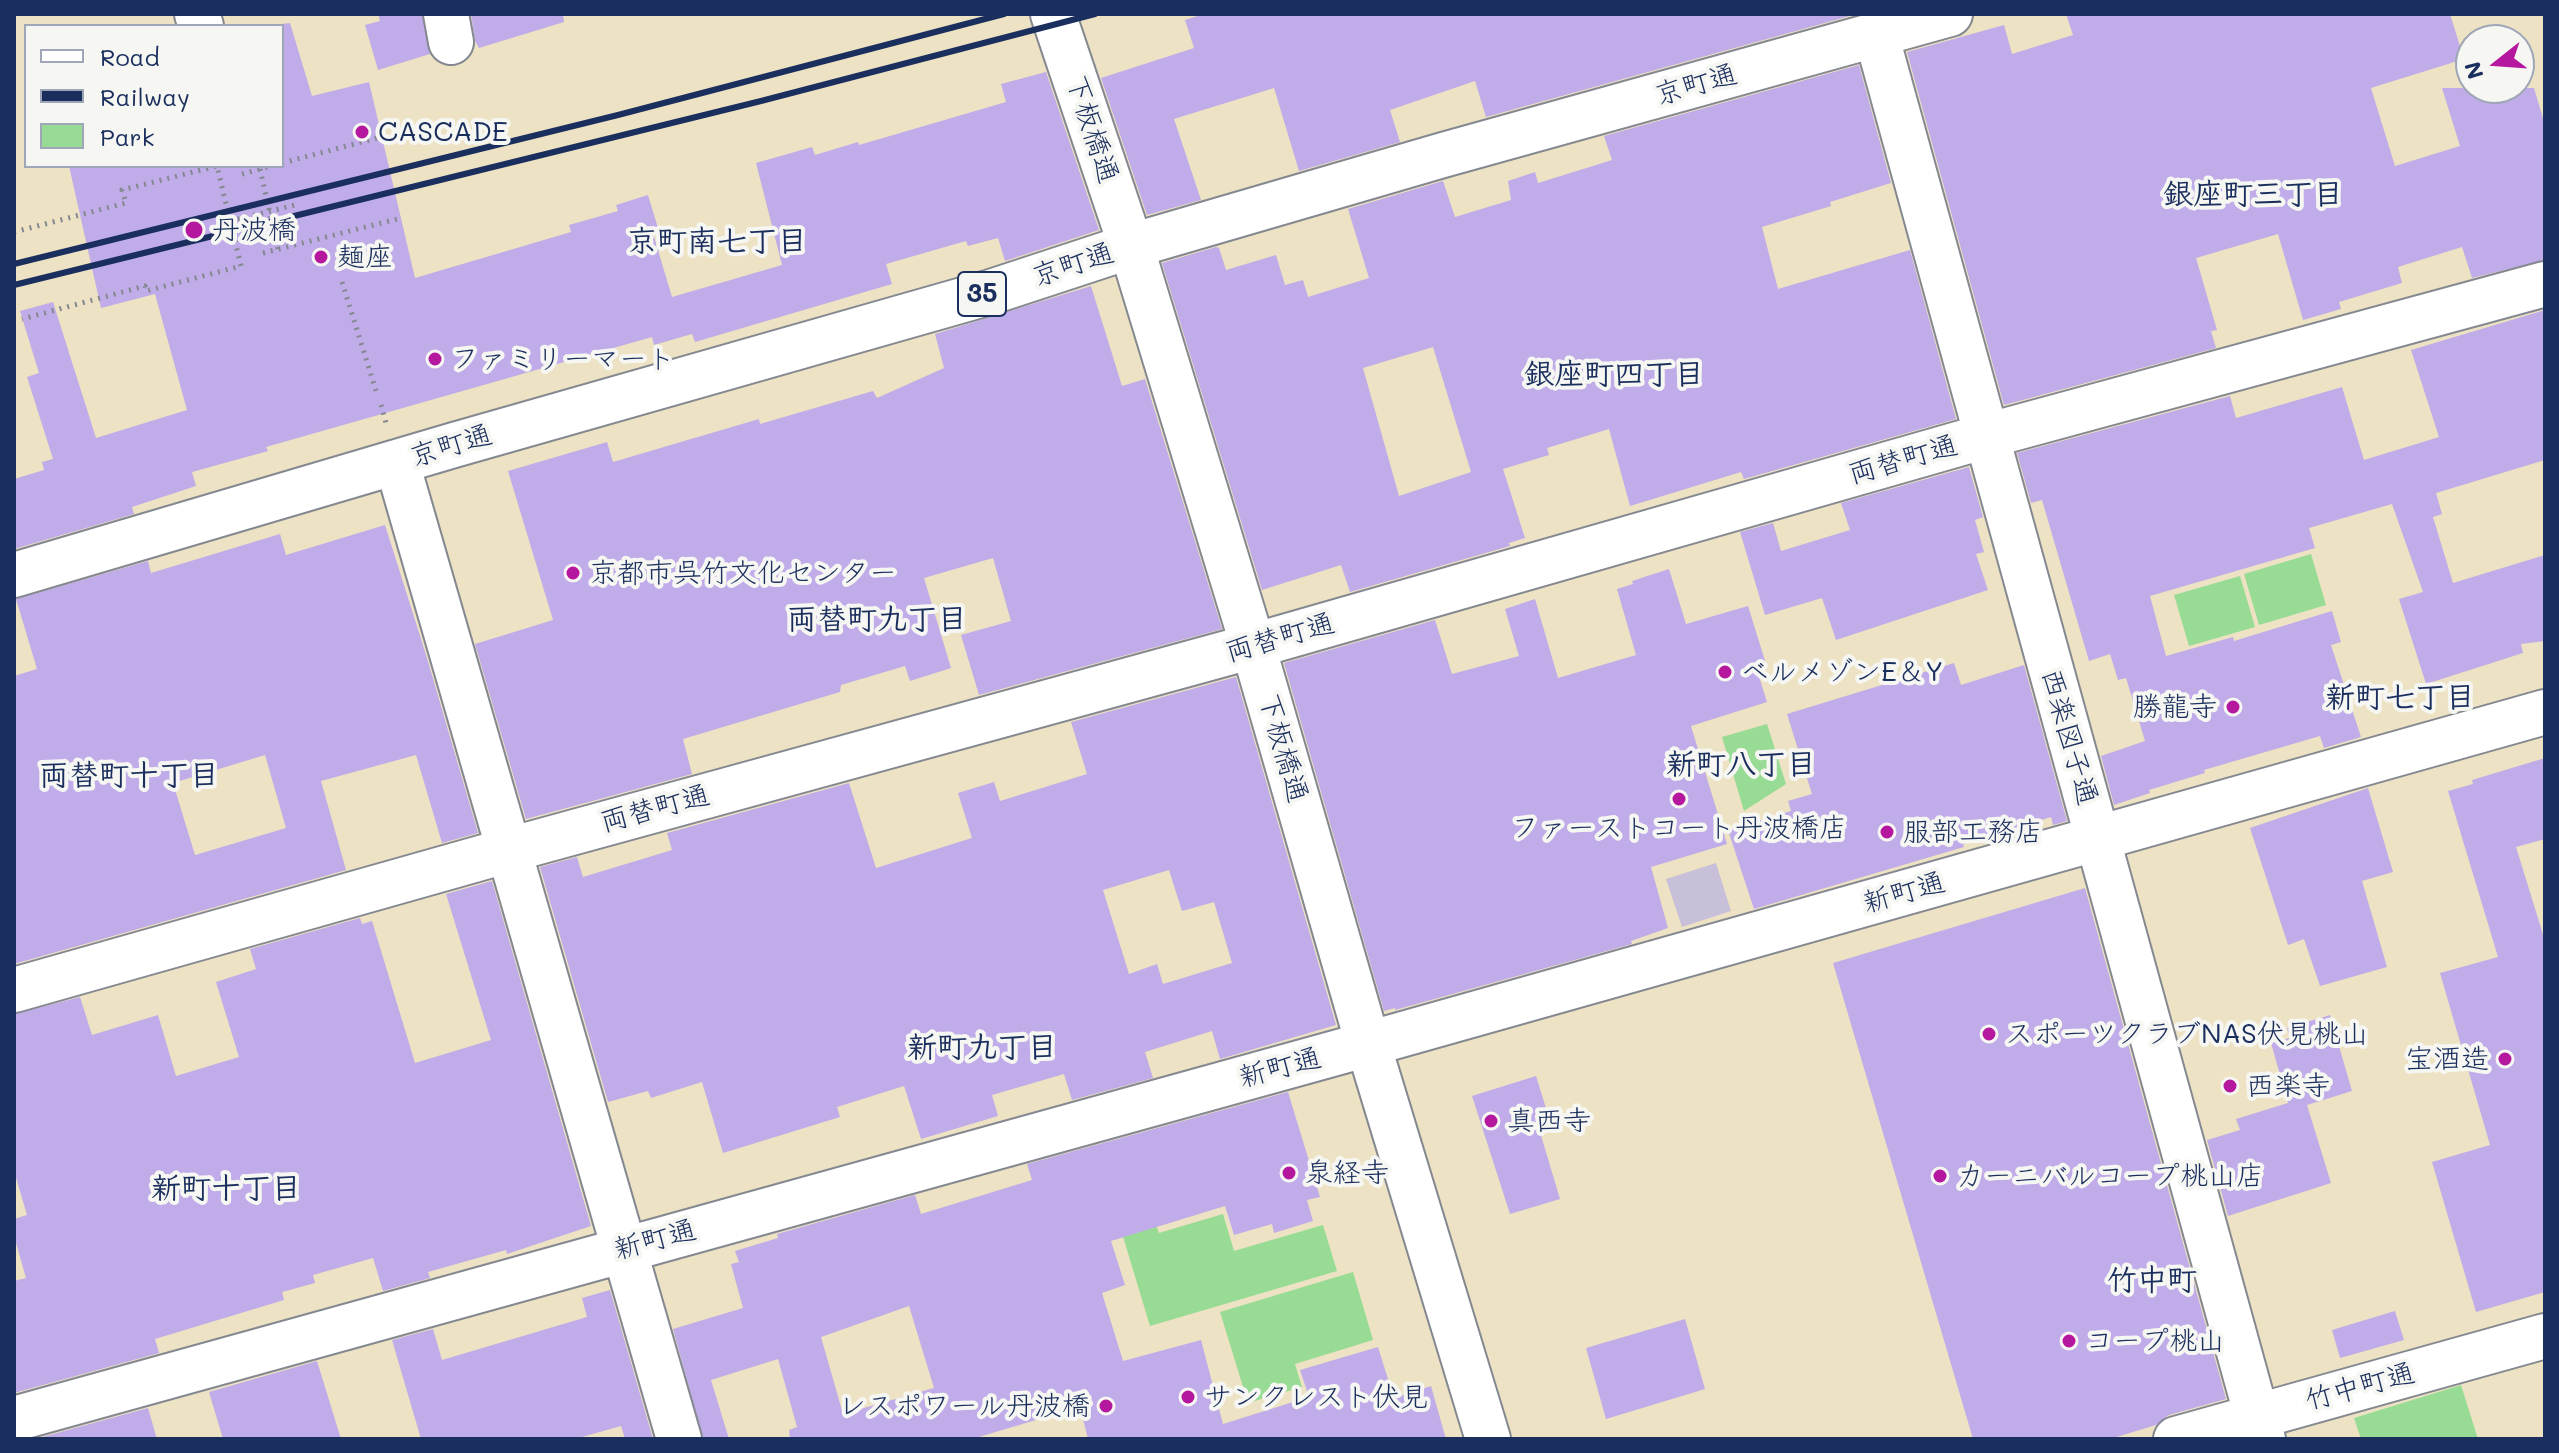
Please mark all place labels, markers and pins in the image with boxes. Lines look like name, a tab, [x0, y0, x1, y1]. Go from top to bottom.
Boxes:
place label: CASCADE	[378, 115, 508, 149]
marker: CASCADE	[353, 123, 371, 141]
place label: 丹波橋	[212, 213, 296, 247]
marker: 丹波橋	[183, 219, 205, 241]
place label: 麺座	[337, 240, 393, 274]
marker: 麺座	[312, 248, 330, 266]
place label: ファミリーマート	[451, 342, 675, 376]
marker: ファミリーマート	[426, 350, 444, 368]
place label: 京都市呉竹文化センター	[589, 556, 897, 590]
marker: 京都市呉竹文化センター	[564, 564, 582, 582]
place label: ベルメゾンE＆Y	[1741, 655, 1943, 689]
marker: ベルメゾンE＆Y	[1716, 663, 1734, 681]
place label: 勝龍寺	[2133, 690, 2217, 724]
marker: 勝龍寺	[2224, 698, 2242, 716]
marker: ファーストコート丹波橋店	[1670, 790, 1688, 808]
place label: ファーストコート丹波橋店	[1511, 811, 1847, 845]
place label: 服部工務店	[1903, 815, 2043, 849]
marker: 服部工務店	[1878, 823, 1896, 841]
place label: スポーツクラブNAS伏見桃山	[2005, 1017, 2369, 1051]
marker: スポーツクラブNAS伏見桃山	[1980, 1025, 1998, 1043]
place label: 宝酒造	[2405, 1042, 2489, 1076]
marker: 宝酒造	[2496, 1050, 2514, 1068]
place label: 西楽寺	[2246, 1069, 2330, 1103]
marker: 西楽寺	[2221, 1077, 2239, 1095]
place label: 真西寺	[1507, 1104, 1591, 1138]
marker: 真西寺	[1482, 1112, 1500, 1130]
place label: 泉経寺	[1305, 1156, 1389, 1190]
place label: カーニバルコープ桃山店	[1956, 1159, 2264, 1193]
marker: 泉経寺	[1280, 1164, 1298, 1182]
marker: カーニバルコープ桃山店	[1931, 1167, 1949, 1185]
place label: コープ桃山	[2085, 1324, 2225, 1358]
marker: コープ桃山	[2060, 1332, 2078, 1350]
place label: サンクレスト伏見	[1204, 1380, 1428, 1414]
marker: サンクレスト伏見	[1179, 1388, 1197, 1406]
place label: レスポワール丹波橋	[838, 1389, 1090, 1423]
marker: レスポワール丹波橋	[1097, 1397, 1115, 1415]

